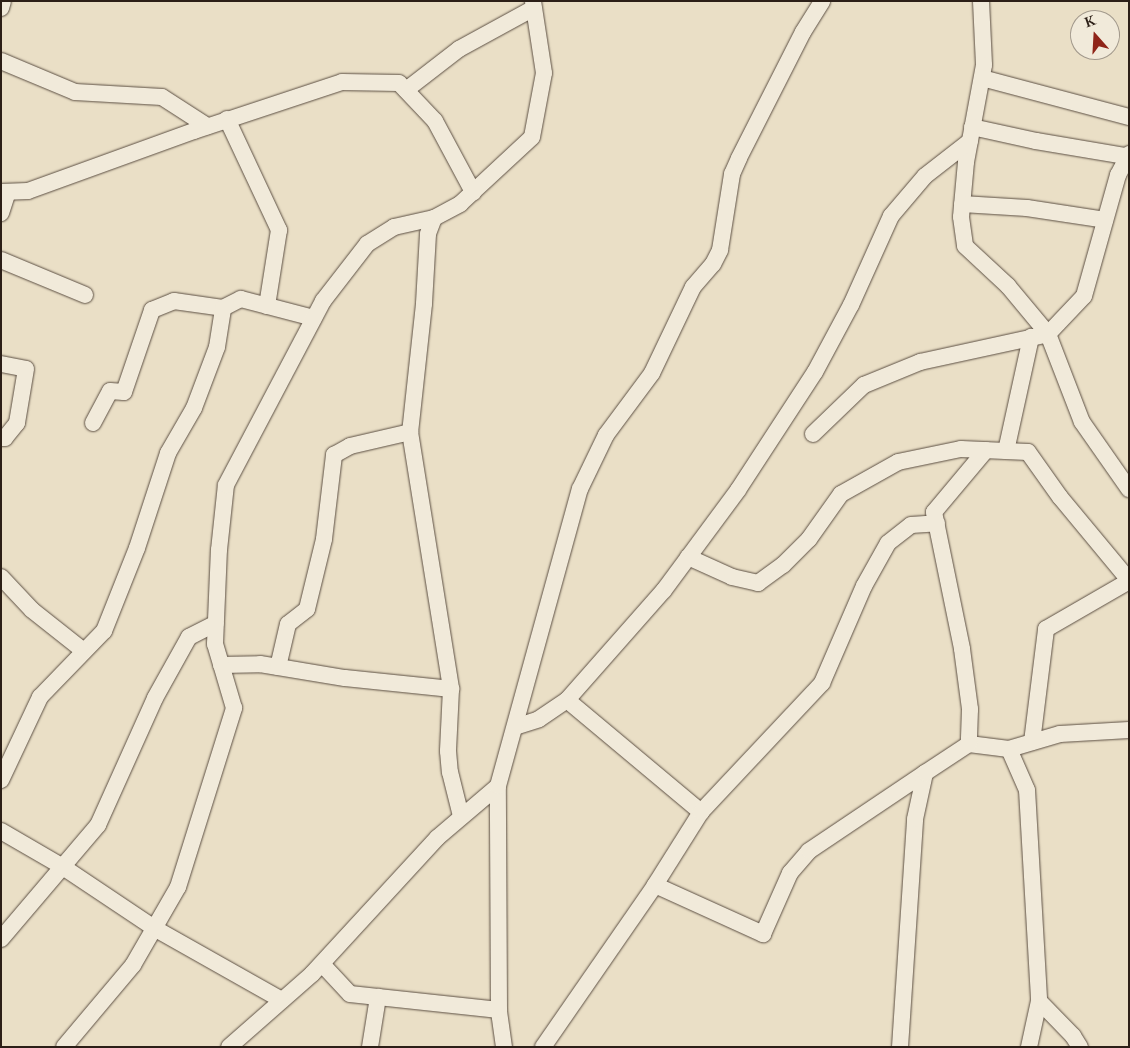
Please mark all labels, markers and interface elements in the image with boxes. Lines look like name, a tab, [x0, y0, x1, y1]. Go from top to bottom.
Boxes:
north arrow	[1070, 10, 1120, 60]
text: K	[1082, 10, 1099, 32]

